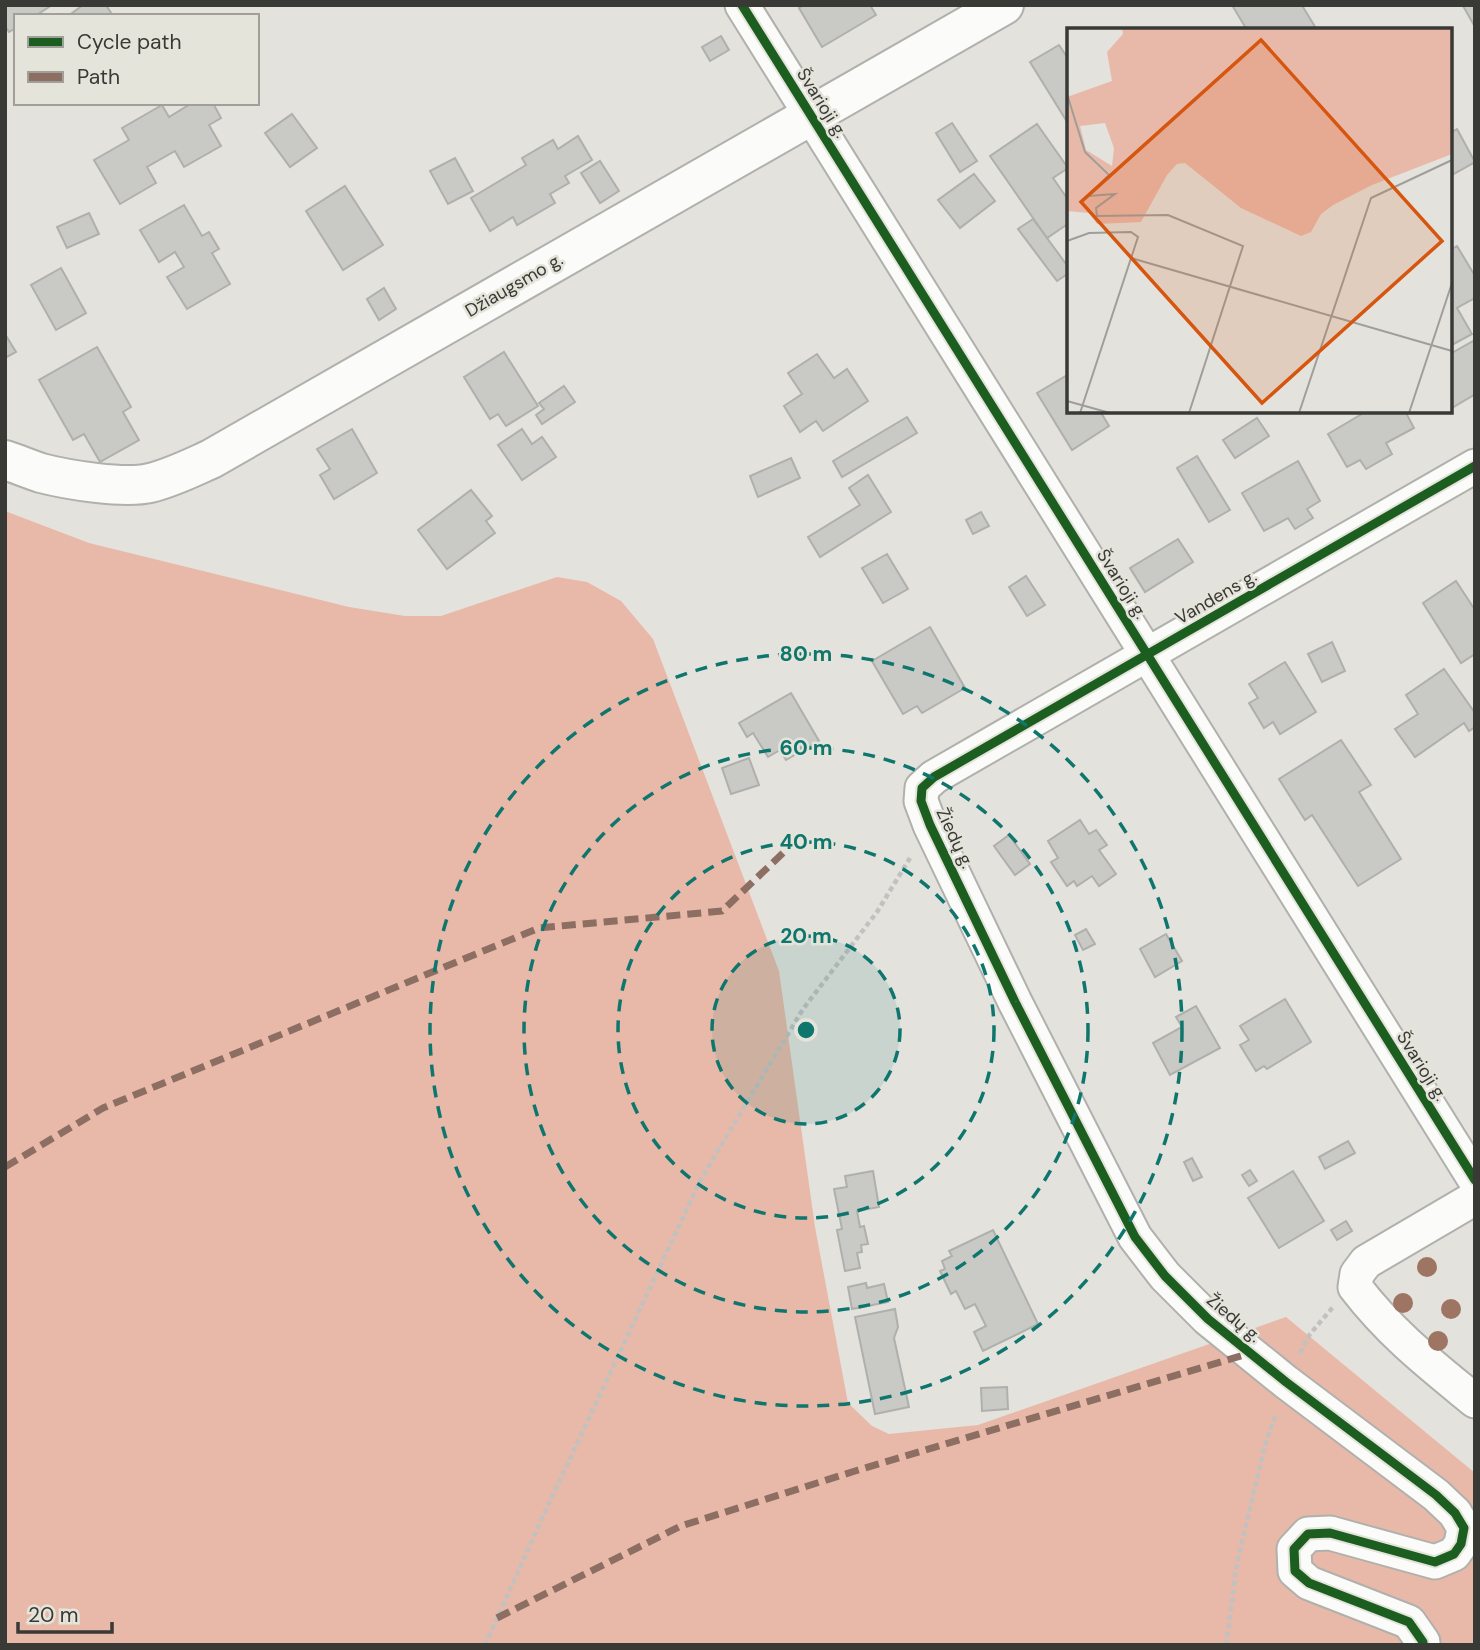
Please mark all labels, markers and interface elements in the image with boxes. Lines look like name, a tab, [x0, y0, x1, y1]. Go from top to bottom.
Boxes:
legend	[14, 14, 259, 105]
text: Cycle path	[77, 28, 182, 56]
inset map	[1067, 28, 1452, 413]
text: Path	[77, 63, 120, 91]
street label: Švarioji g.	[791, 64, 853, 142]
street label: Džiaugsmo g.	[461, 247, 567, 323]
street label: Švarioji g.	[1091, 545, 1153, 623]
street label: Vandens g.	[1171, 564, 1261, 630]
text: 80 m	[780, 640, 832, 668]
text: 60 m	[780, 734, 832, 762]
street label: Žiedų g.	[931, 804, 979, 872]
text: 40 m	[779, 828, 833, 856]
text: 20 m	[780, 922, 832, 950]
centre of rings	[794, 1018, 818, 1042]
street label: Švarioji g.	[1391, 1027, 1453, 1105]
street label: Žiedų g.	[1202, 1288, 1266, 1348]
scale bar	[18, 1590, 112, 1634]
text: 20 m	[28, 1601, 79, 1629]

